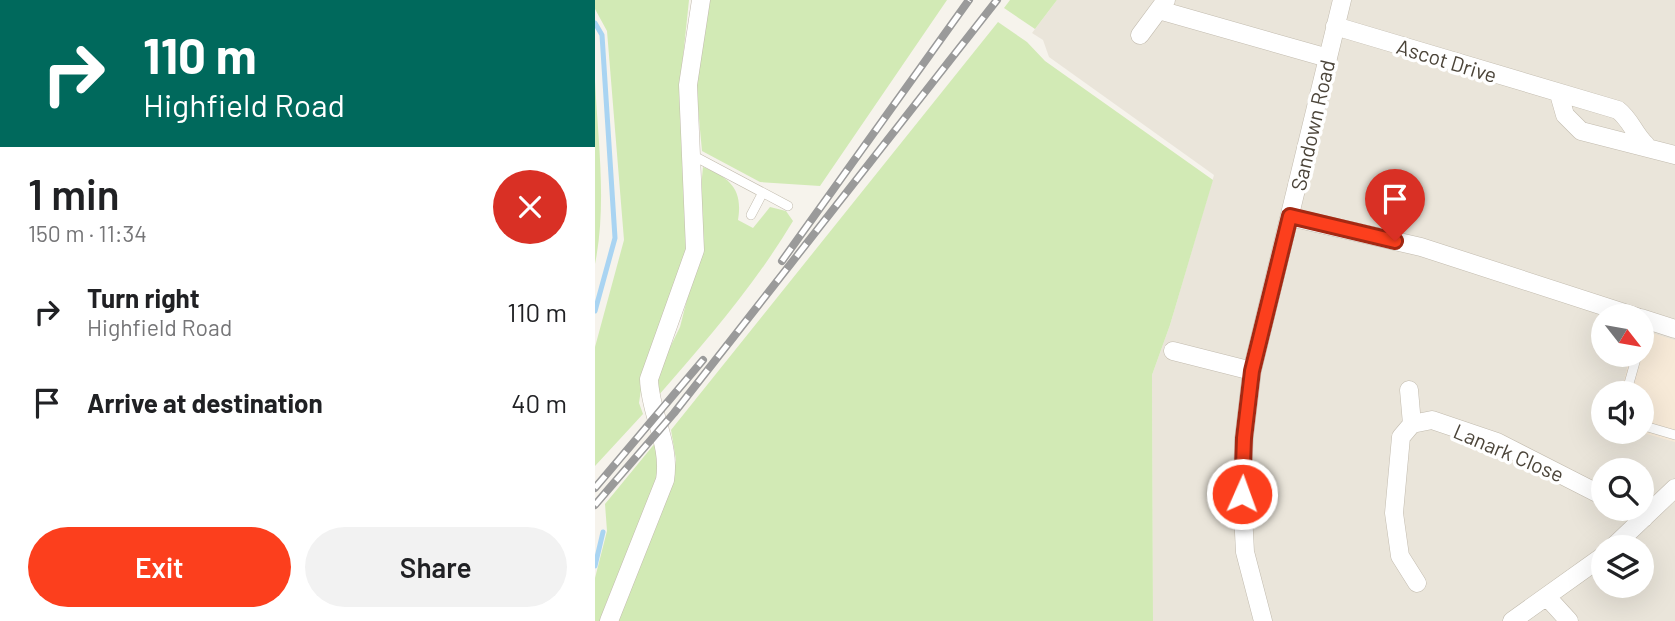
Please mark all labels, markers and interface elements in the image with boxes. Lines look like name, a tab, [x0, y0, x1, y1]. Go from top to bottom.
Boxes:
text: 110 m	[143, 25, 257, 84]
icon: right	[28, 28, 119, 119]
street label: Ascot Drive	[1394, 33, 1500, 87]
street label: Sandown Road	[1285, 57, 1339, 193]
text: Highfield Road	[143, 85, 345, 123]
text: 1 min	[28, 168, 120, 218]
pin	[1365, 169, 1425, 241]
button: close	[493, 170, 567, 244]
icon: arrive	[1376, 180, 1414, 218]
text: 150 m · 11:34	[28, 219, 147, 247]
text: Turn right	[87, 282, 200, 313]
icon: right	[28, 293, 66, 331]
text: 110 m	[507, 296, 567, 327]
north arrow	[1591, 304, 1654, 368]
map controls	[1591, 304, 1654, 598]
text: Highfield Road	[87, 313, 232, 341]
button: sound	[1591, 381, 1654, 444]
icon: arrive	[28, 384, 66, 422]
text: Arrive at destination	[87, 387, 323, 418]
text: 40 m	[511, 387, 567, 418]
street label: Lanark Close	[1450, 418, 1568, 486]
position arrow	[1205, 457, 1279, 531]
button: search	[1591, 458, 1654, 521]
button: Exit	[28, 527, 291, 607]
button: Share	[305, 527, 567, 607]
button: layers	[1591, 535, 1654, 598]

